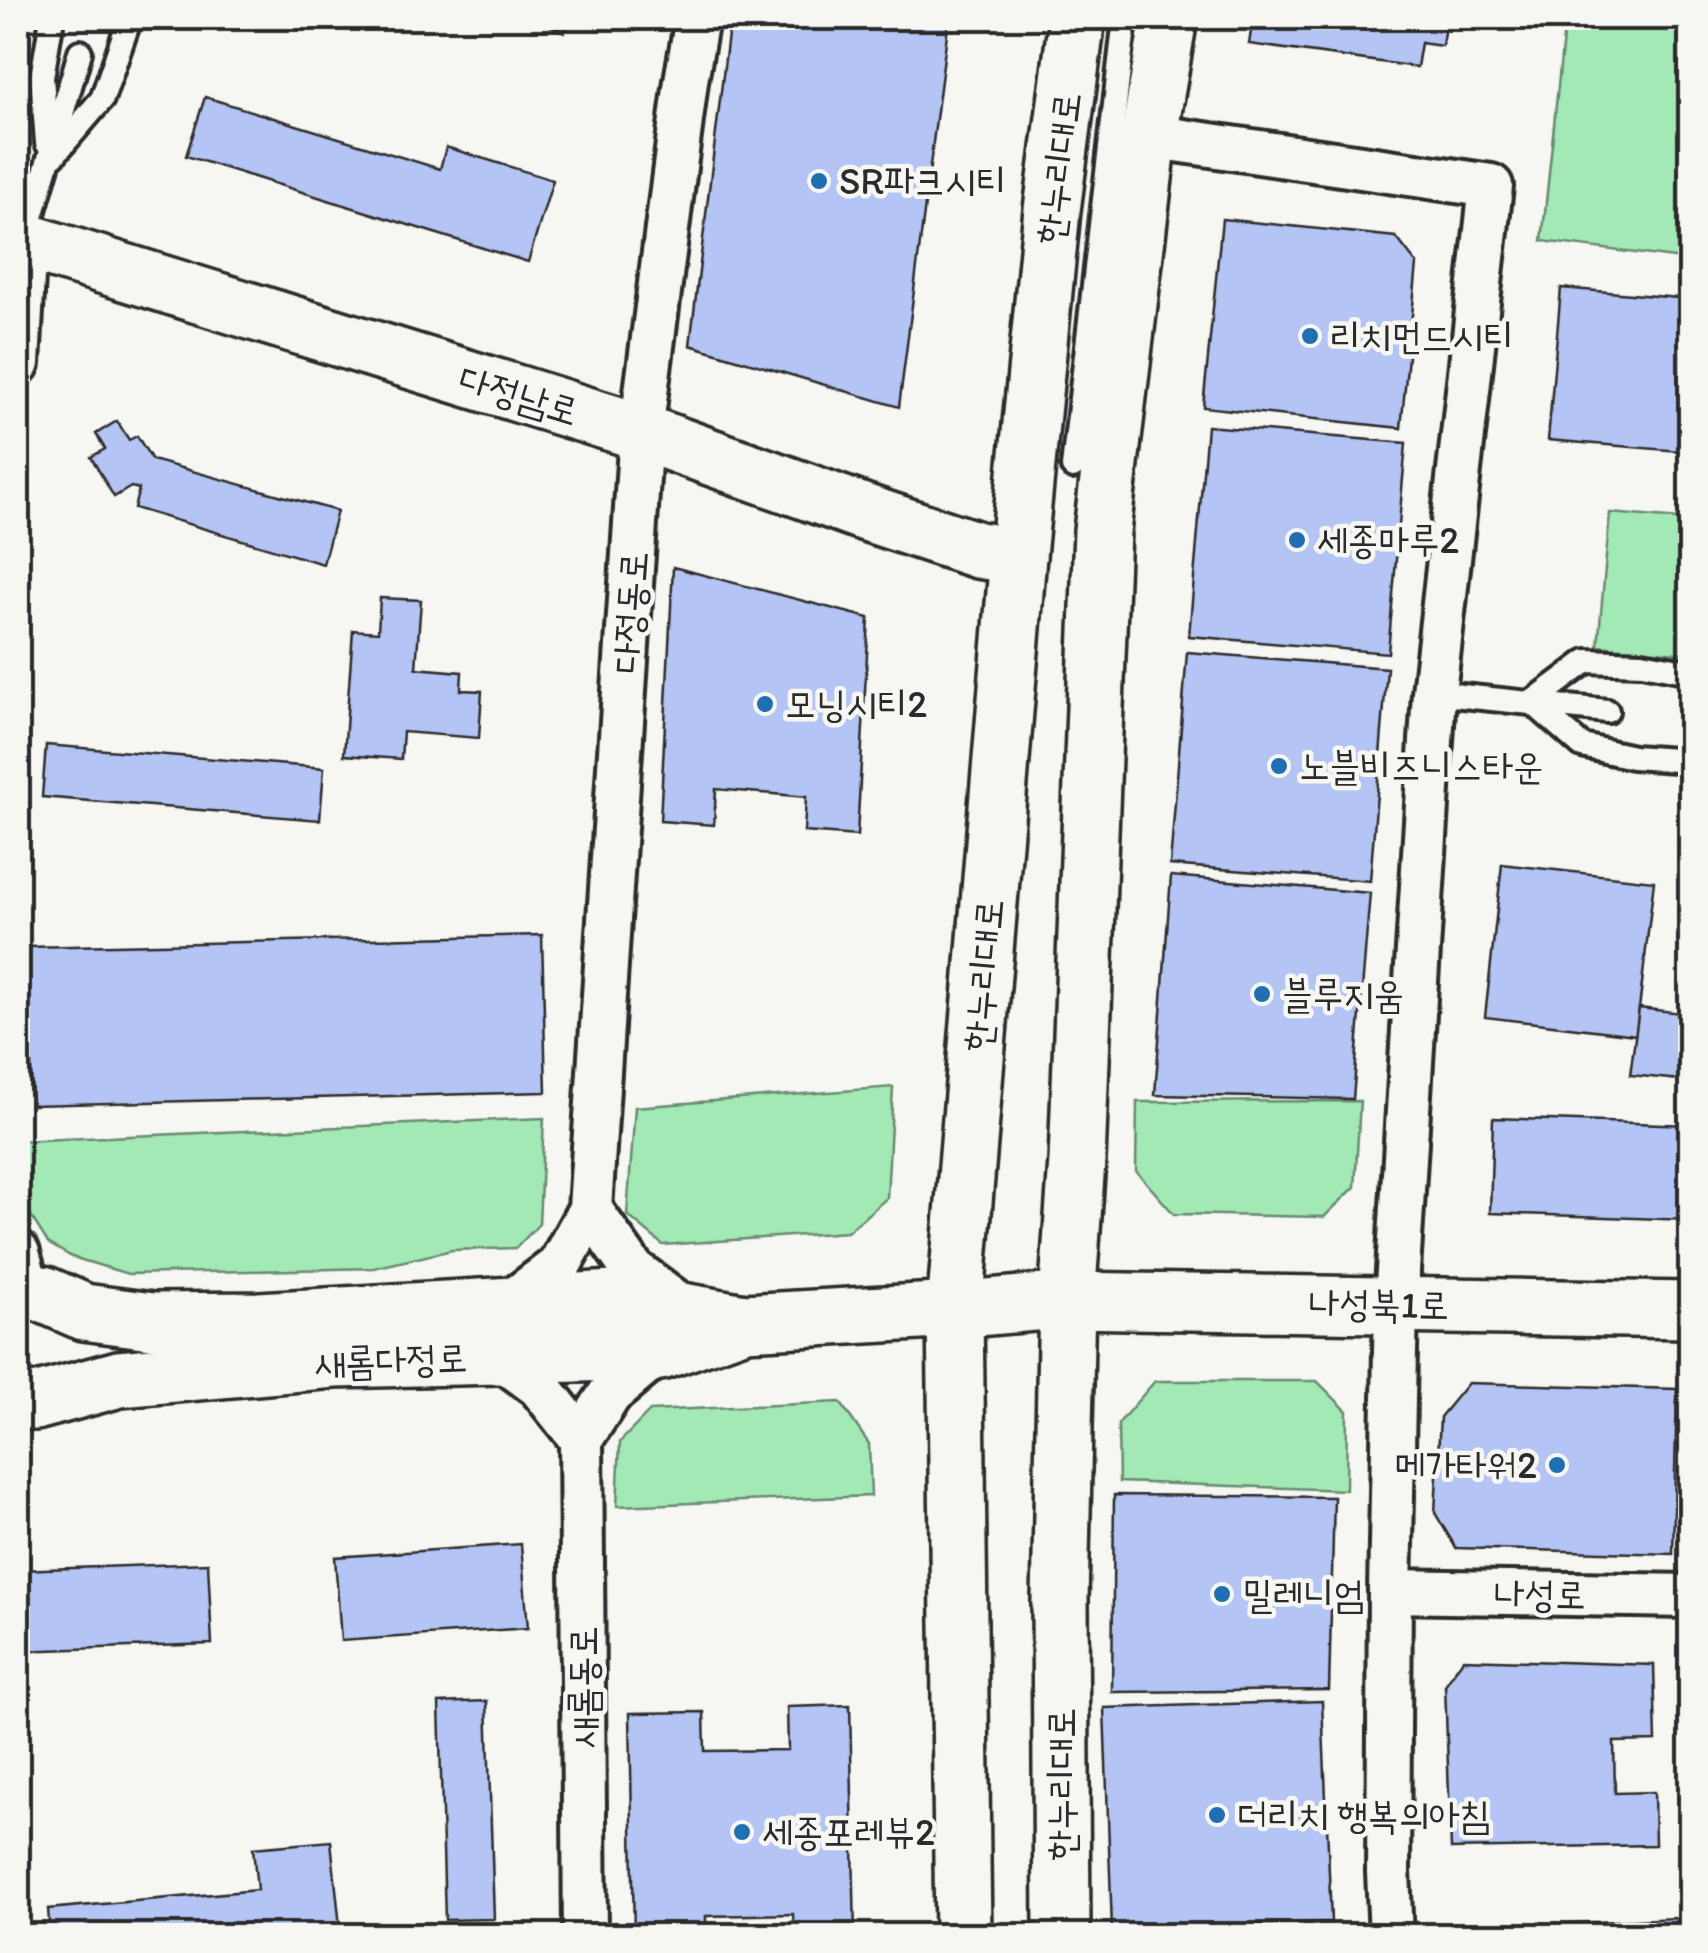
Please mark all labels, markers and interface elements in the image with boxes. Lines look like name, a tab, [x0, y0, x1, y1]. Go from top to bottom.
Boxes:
street label: 한누리대로	[1026, 89, 1090, 247]
place label: SR파크시티	[839, 158, 1006, 204]
marker: SR파크시티	[808, 170, 830, 192]
place label: 리치먼드시티	[1330, 313, 1513, 359]
marker: 리치먼드시티	[1299, 325, 1321, 347]
street label: 다정남로	[454, 355, 584, 435]
place label: 세종마루2	[1317, 517, 1459, 563]
marker: 세종마루2	[1286, 529, 1308, 551]
street label: 다정동로	[603, 549, 657, 675]
place label: 모닝시티2	[785, 681, 927, 727]
marker: 모닝시티2	[754, 693, 776, 715]
place label: 노블비즈니스타운	[1299, 743, 1544, 789]
marker: 노블비즈니스타운	[1268, 755, 1290, 777]
street label: 한누리대로	[953, 897, 1013, 1053]
place label: 블루지움	[1282, 971, 1404, 1017]
marker: 블루지움	[1251, 983, 1273, 1005]
street label: 나성북1로	[1309, 1280, 1449, 1328]
street label: 새롬다정로	[314, 1334, 468, 1386]
place label: 메가타워2	[1395, 1442, 1537, 1488]
marker: 메가타워2	[1546, 1454, 1568, 1476]
street label: 나성로	[1494, 1570, 1586, 1618]
place label: 밀레니엄	[1242, 1571, 1364, 1617]
marker: 밀레니엄	[1211, 1583, 1233, 1605]
street label: 새롬동로	[560, 1626, 606, 1748]
street label: 한누리대로	[1038, 1708, 1084, 1860]
place label: 더리치 행복의아침	[1237, 1792, 1490, 1838]
marker: 더리치 행복의아침	[1206, 1804, 1228, 1826]
place label: 세종포레뷰2	[762, 1809, 935, 1855]
marker: 세종포레뷰2	[731, 1821, 753, 1843]

